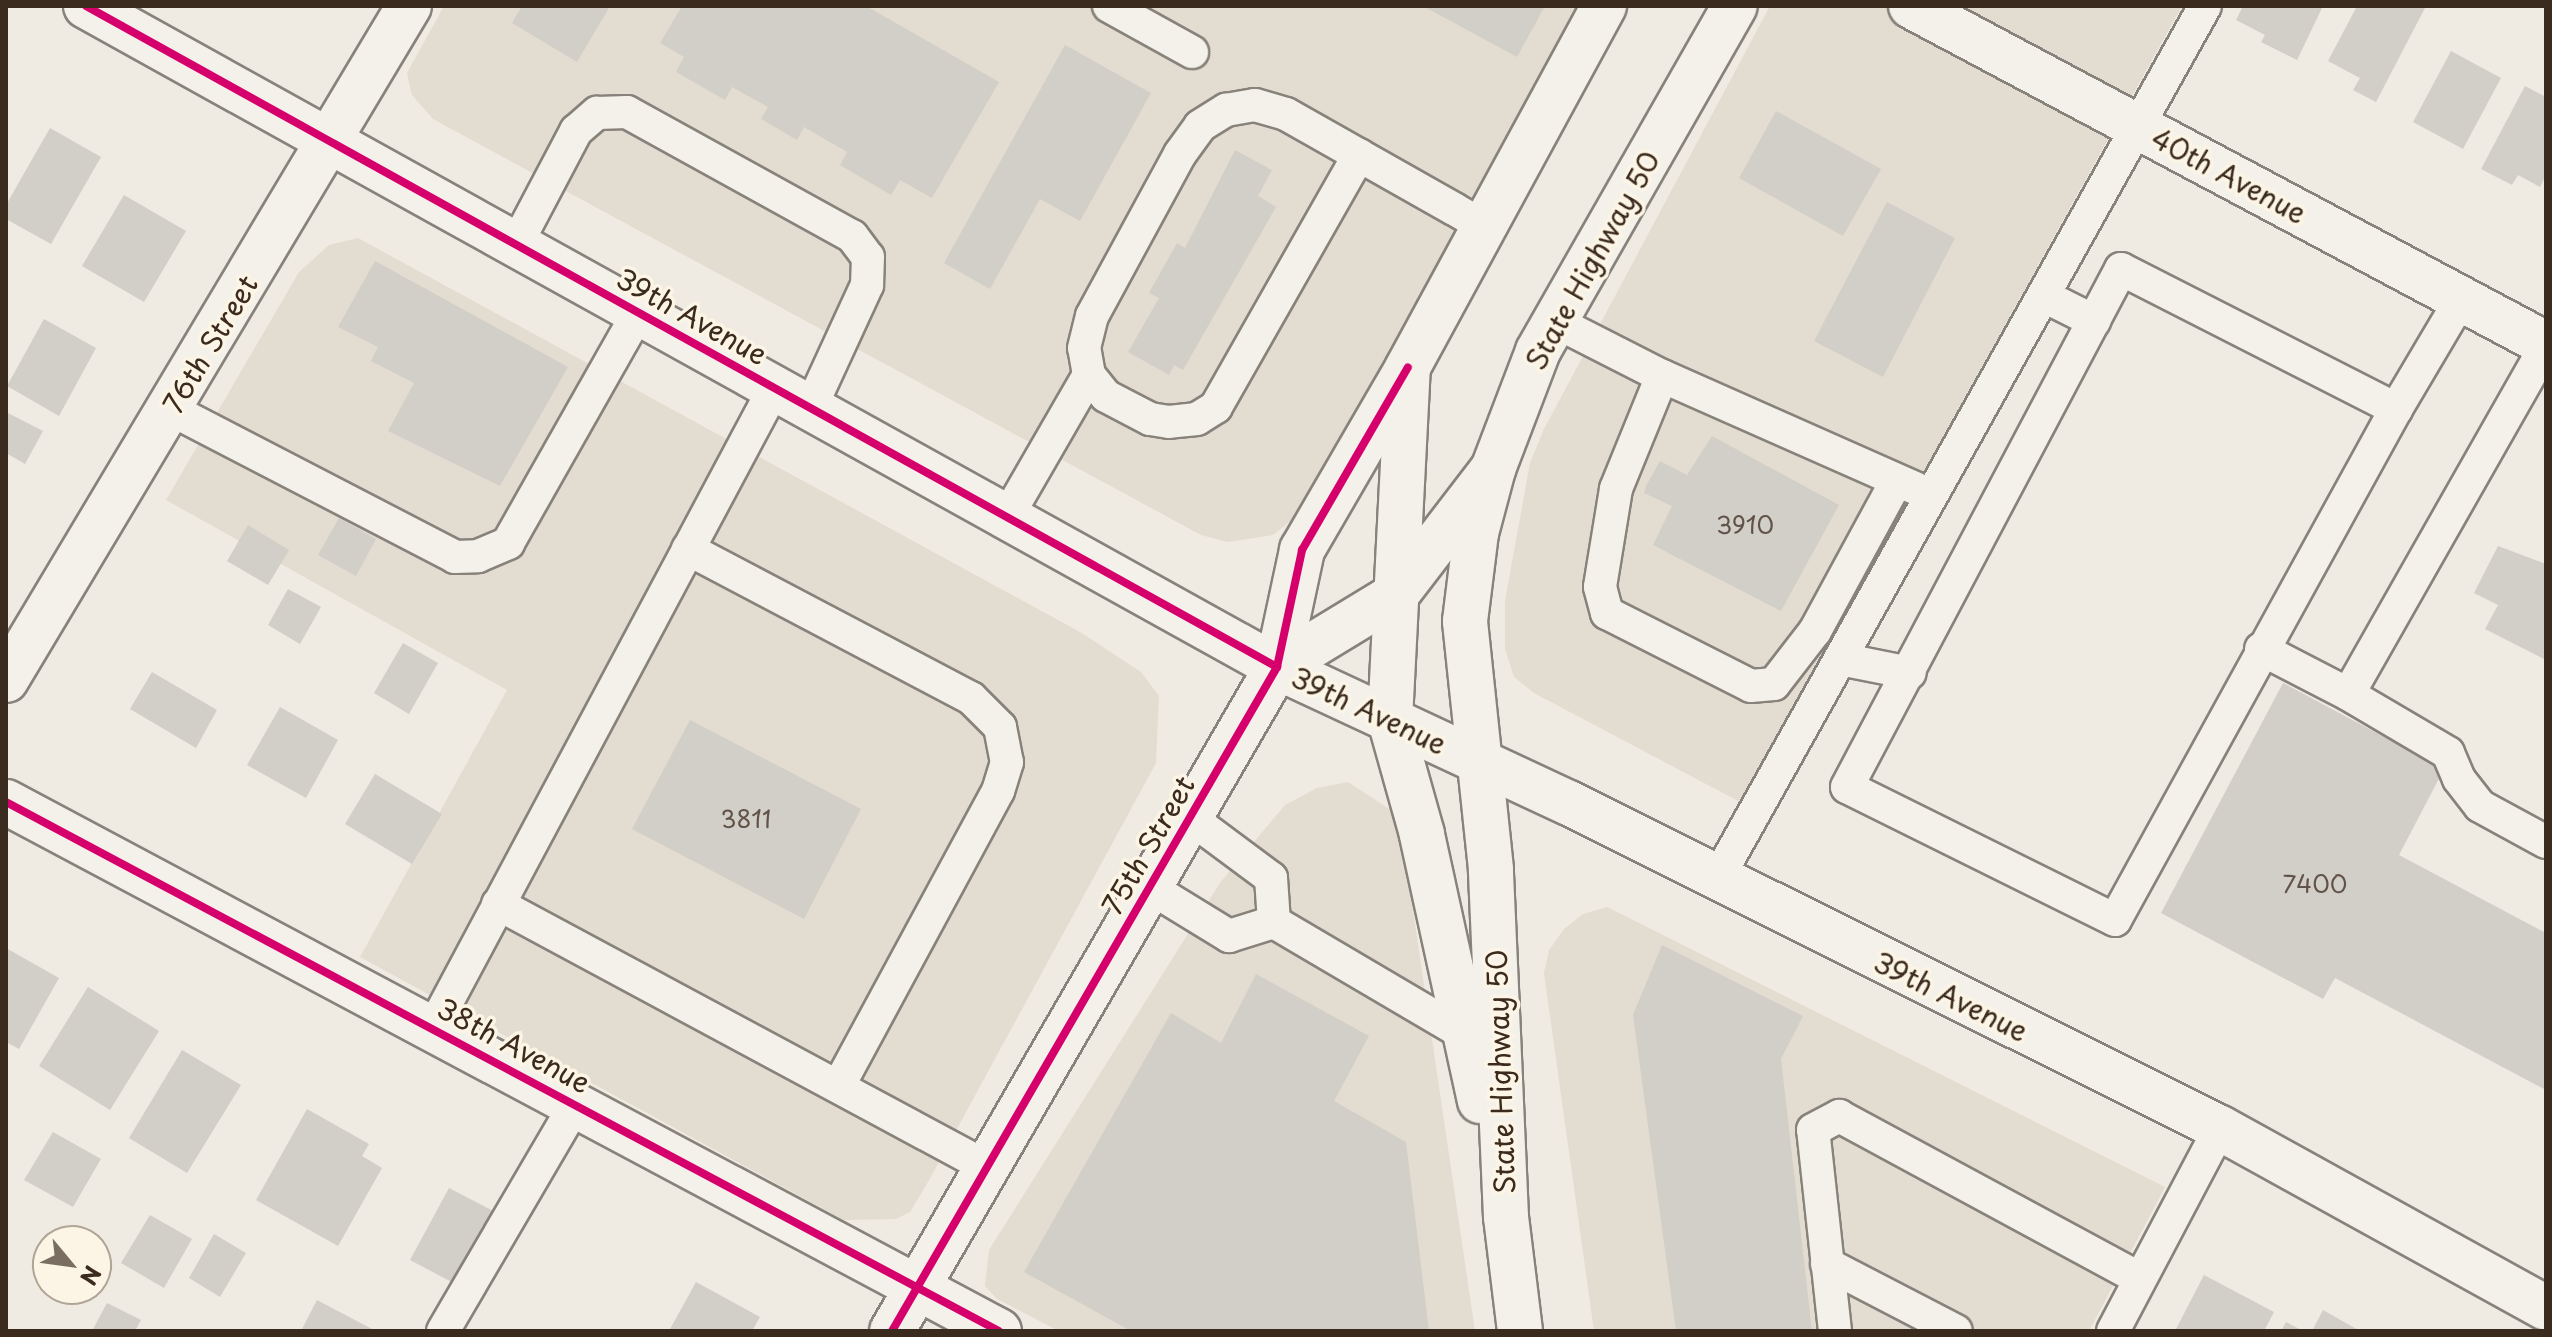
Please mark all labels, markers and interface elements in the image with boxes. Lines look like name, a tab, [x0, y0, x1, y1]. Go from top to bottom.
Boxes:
street label: 40th Avenue	[2145, 120, 2313, 230]
street label: State Highway 50	[1518, 144, 1666, 376]
street label: 39th Avenue	[611, 261, 773, 371]
street label: 76th Street	[155, 268, 265, 420]
house number: 3910	[1716, 511, 1774, 539]
street label: 39th Avenue	[1286, 660, 1452, 760]
street label: 75th Street	[1095, 770, 1201, 920]
house number: 3811	[721, 805, 771, 833]
house number: 7400	[2283, 870, 2347, 898]
street label: 39th Avenue	[1869, 944, 2033, 1048]
street label: State Highway 50	[1479, 949, 1521, 1195]
street label: 38th Avenue	[432, 991, 596, 1099]
north arrow	[32, 1225, 112, 1305]
text: N	[73, 1260, 110, 1292]

